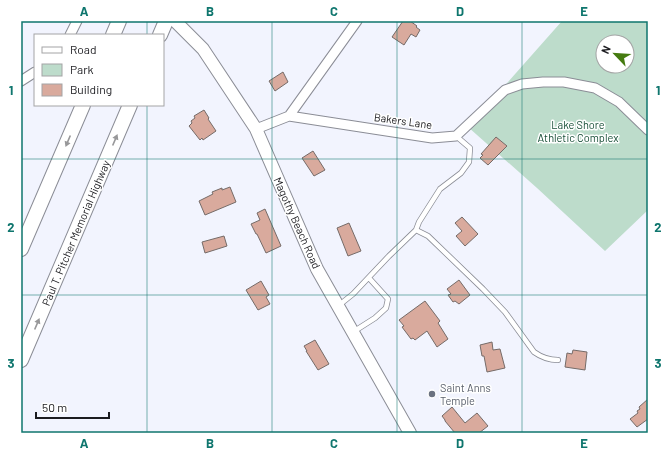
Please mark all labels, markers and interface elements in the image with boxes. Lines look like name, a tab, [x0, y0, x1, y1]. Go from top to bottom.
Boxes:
text: A	[80, 3, 89, 19]
text: B	[206, 3, 214, 19]
text: C	[330, 3, 338, 19]
text: D	[456, 3, 464, 19]
text: E	[580, 3, 588, 19]
legend	[34, 34, 164, 106]
north arrow	[595, 34, 635, 74]
text: Road	[70, 42, 97, 56]
text: N	[598, 43, 613, 56]
text: Park	[70, 62, 94, 76]
text: 1	[9, 82, 13, 98]
text: Building	[70, 82, 112, 96]
text: 1	[656, 82, 660, 98]
street label: Bakers Lane	[373, 110, 433, 131]
park label: Lake Shore Athletic Complex	[538, 118, 618, 144]
one-way arrow	[113, 134, 119, 146]
one-way arrow	[64, 135, 70, 147]
street label: Paul T. Pitcher Memorial Highway	[39, 158, 112, 307]
street label: Magothy Beach Road	[271, 175, 324, 271]
text: 2	[7, 219, 15, 235]
text: 2	[654, 219, 662, 235]
one-way arrow	[34, 318, 40, 330]
text: 3	[7, 355, 15, 371]
text: 3	[654, 355, 662, 371]
place label: Saint Anns Temple	[440, 381, 491, 407]
marker: Saint Anns Temple	[427, 389, 437, 399]
scale bar	[36, 394, 109, 420]
text: 50 m	[42, 400, 67, 414]
text: A	[80, 435, 89, 451]
text: B	[206, 435, 214, 451]
text: C	[330, 435, 338, 451]
text: D	[456, 435, 464, 451]
text: E	[580, 435, 588, 451]

